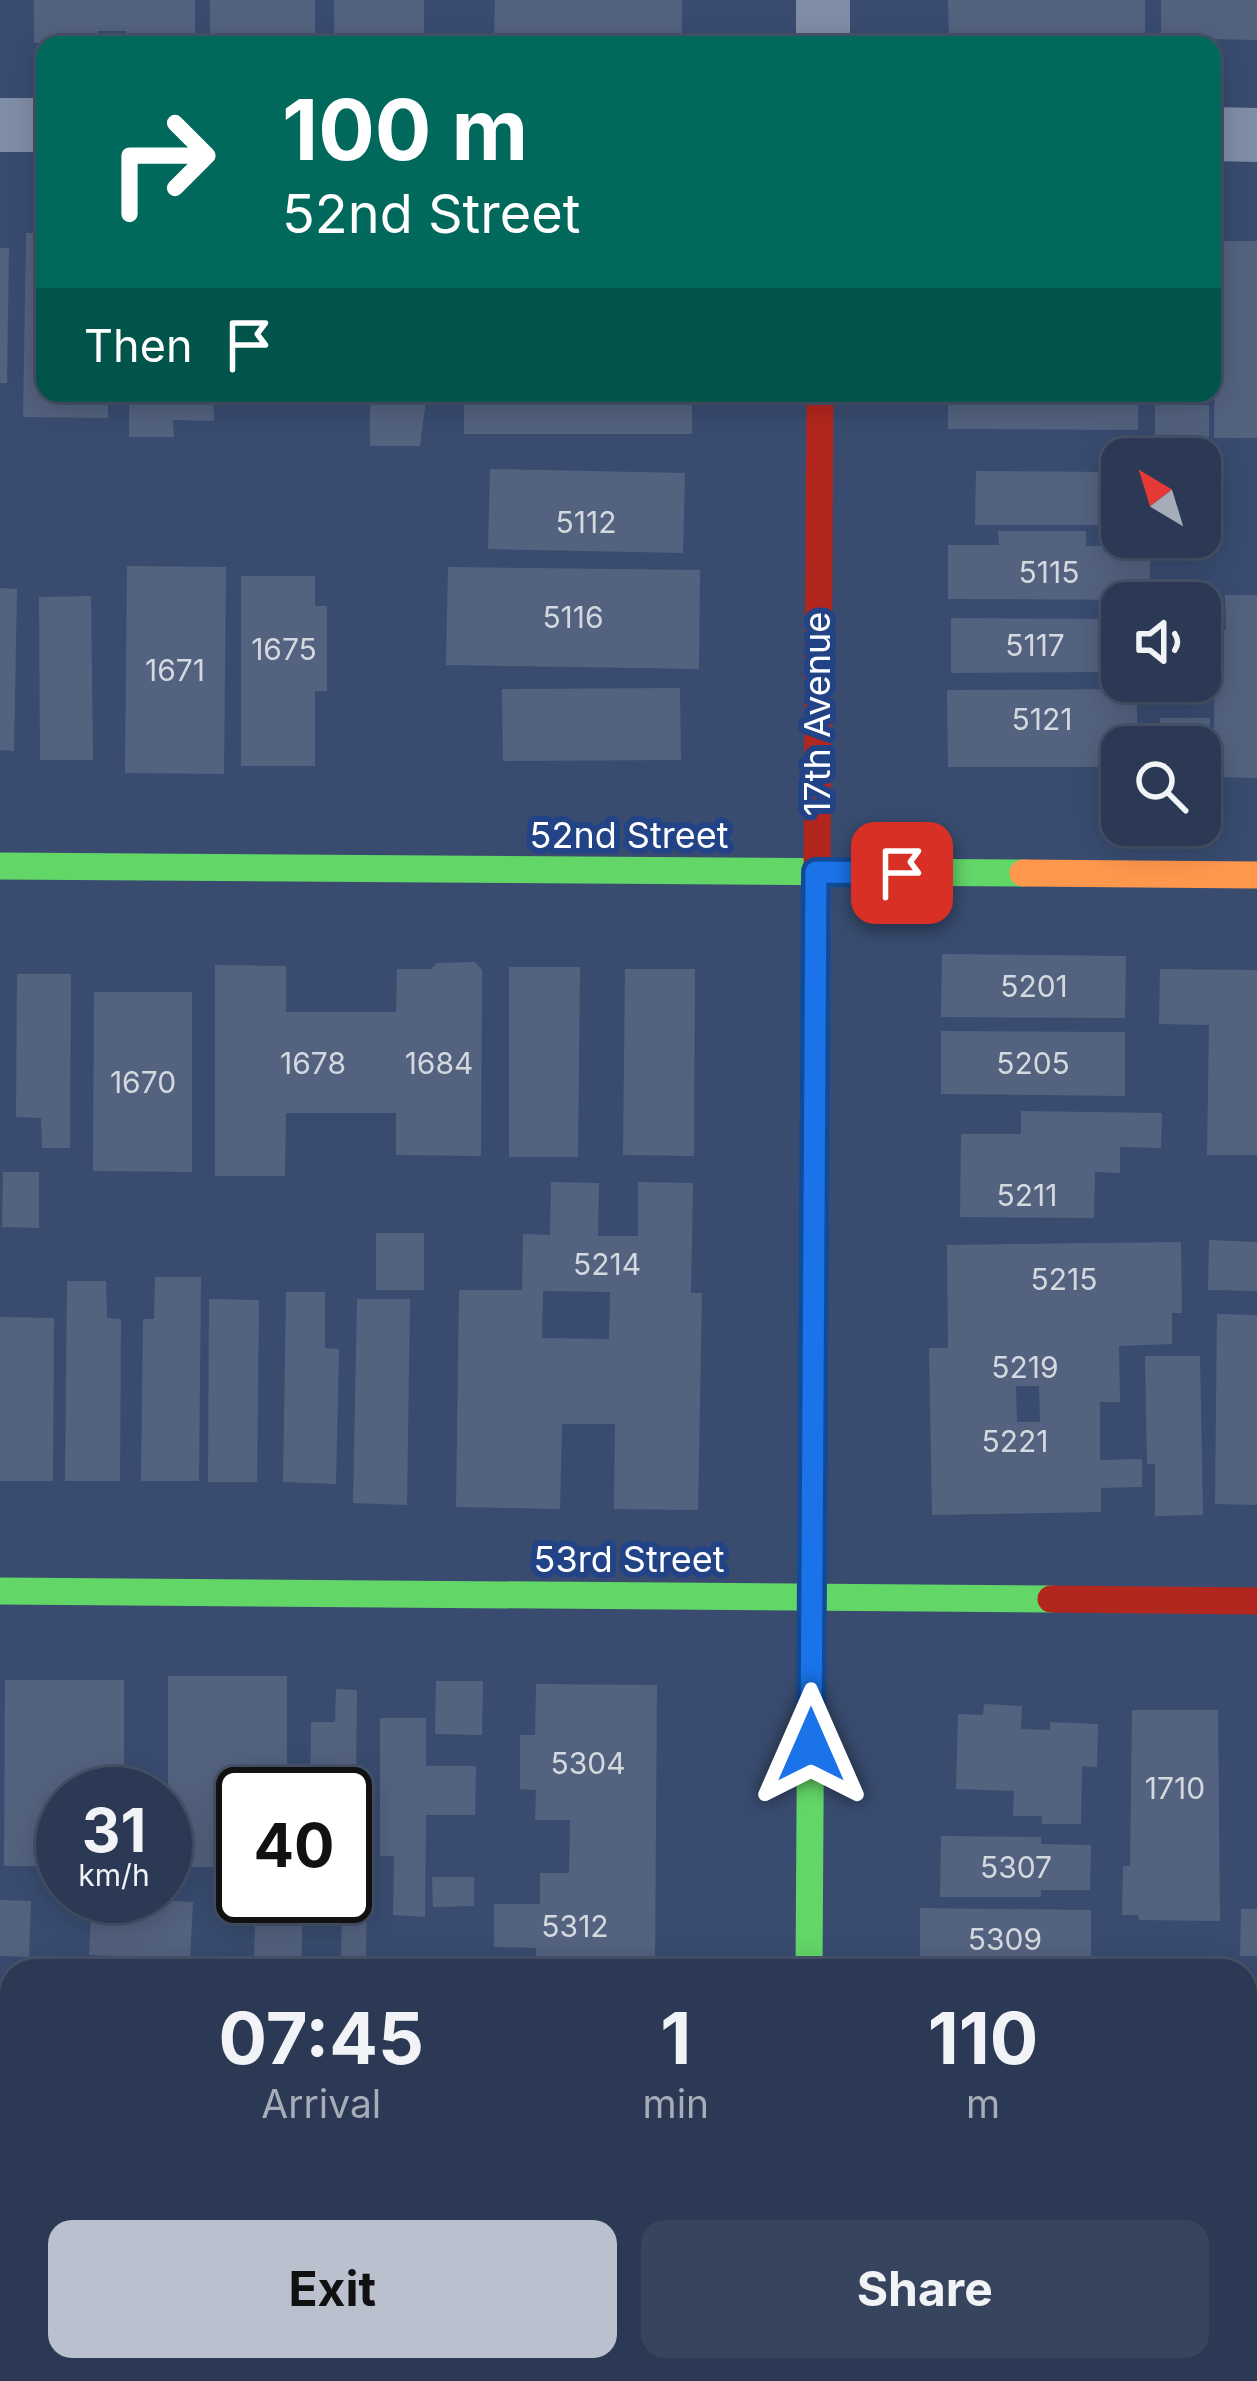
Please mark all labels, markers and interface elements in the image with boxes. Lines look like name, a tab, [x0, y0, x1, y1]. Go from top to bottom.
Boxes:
text: 100 m	[282, 79, 528, 180]
icon: right	[84, 84, 240, 240]
text: 52nd Street	[282, 181, 580, 246]
icon: arrive	[216, 312, 282, 378]
text: Then	[84, 318, 192, 373]
north arrow	[1101, 438, 1221, 558]
map controls	[1101, 438, 1221, 846]
house number: 5112	[556, 504, 616, 540]
house number: 5115	[1019, 554, 1079, 590]
button: sound	[1101, 582, 1221, 702]
house number: 5116	[542, 599, 604, 635]
street label: 17th Avenue	[795, 612, 839, 816]
house number: 5117	[1005, 627, 1065, 663]
house number: 1675	[251, 631, 317, 667]
house number: 1671	[145, 652, 205, 688]
house number: 5121	[1012, 701, 1072, 737]
button: search	[1101, 726, 1221, 846]
street label: 52nd Street	[530, 813, 729, 857]
pin	[851, 822, 953, 924]
icon: arrive	[869, 840, 935, 906]
house number: 5201	[1000, 968, 1068, 1004]
house number: 1678	[280, 1045, 346, 1081]
house number: 1684	[405, 1045, 473, 1081]
house number: 5205	[996, 1045, 1070, 1081]
house number: 1670	[110, 1064, 176, 1100]
house number: 5211	[997, 1177, 1057, 1213]
house number: 5214	[573, 1246, 641, 1282]
house number: 5215	[1031, 1261, 1097, 1297]
house number: 5219	[991, 1349, 1059, 1385]
house number: 5221	[981, 1423, 1049, 1459]
street label: 53rd Street	[534, 1537, 725, 1581]
position arrow	[748, 1682, 874, 1808]
house number: 5304	[550, 1745, 626, 1781]
speed limit sign: 40	[216, 1767, 372, 1923]
house number: 1710	[1145, 1770, 1205, 1806]
text: 31	[82, 1794, 146, 1866]
house number: 5307	[980, 1849, 1052, 1885]
text: km/h	[78, 1857, 150, 1893]
house number: 5312	[541, 1908, 609, 1944]
house number: 5309	[968, 1921, 1042, 1957]
text: 07:45	[219, 1994, 424, 2081]
text: 1	[660, 1994, 691, 2081]
text: 110	[928, 1994, 1038, 2081]
text: Arrival	[261, 2080, 381, 2127]
text: min	[643, 2080, 709, 2127]
text: m	[966, 2080, 1000, 2127]
button: Exit	[48, 2220, 617, 2358]
button: Share	[641, 2220, 1209, 2358]

